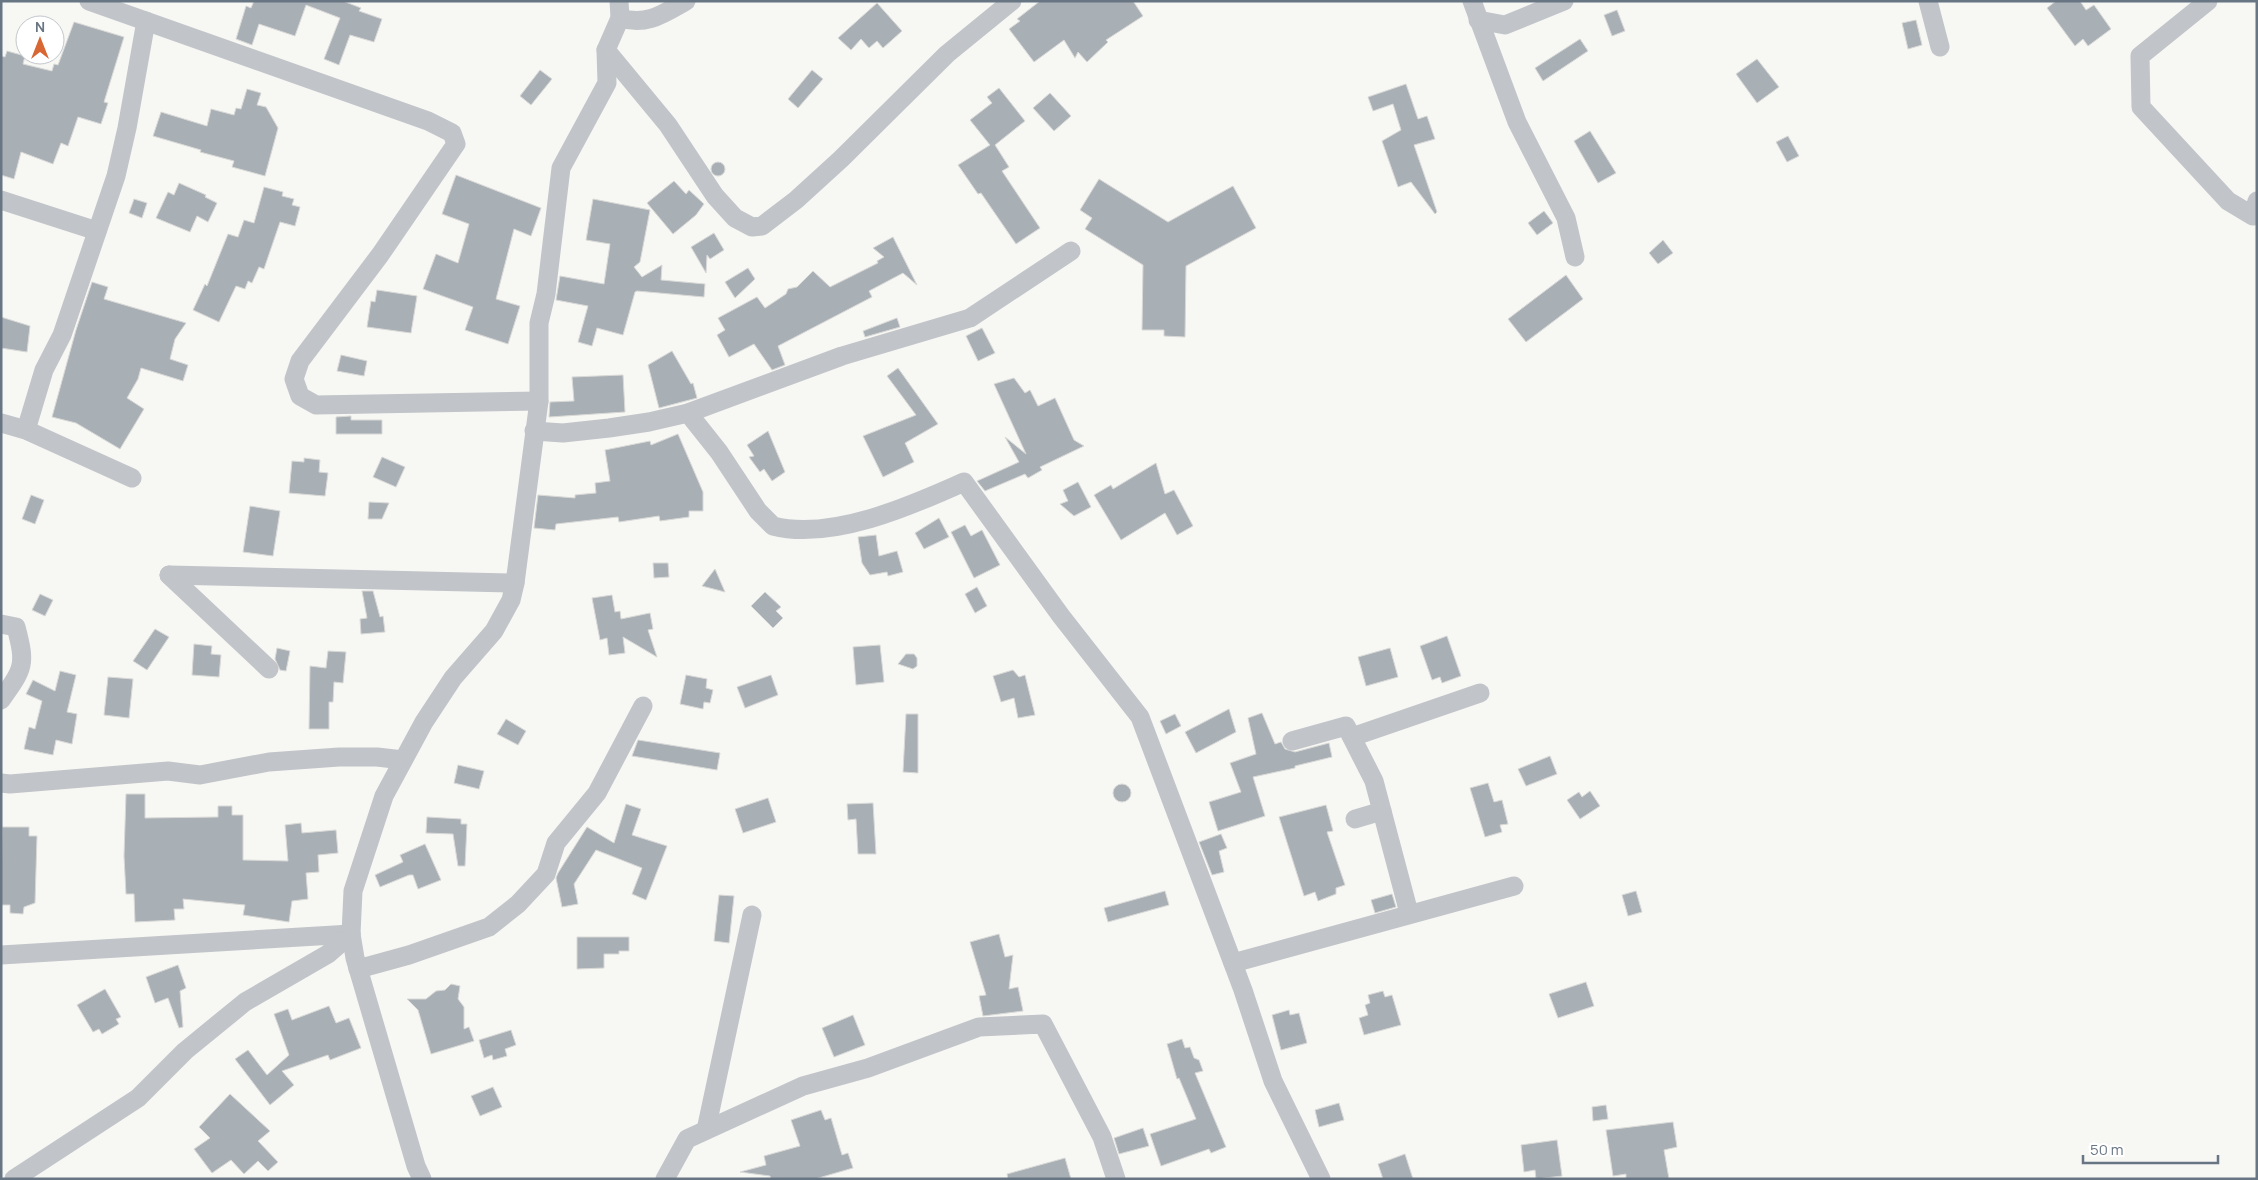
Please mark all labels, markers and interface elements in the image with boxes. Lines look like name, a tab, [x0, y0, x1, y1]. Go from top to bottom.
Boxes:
north arrow	[15, 15, 65, 65]
text: N	[35, 17, 45, 36]
scale bar	[2083, 1132, 2218, 1164]
text: 50 m	[2090, 1139, 2124, 1160]

